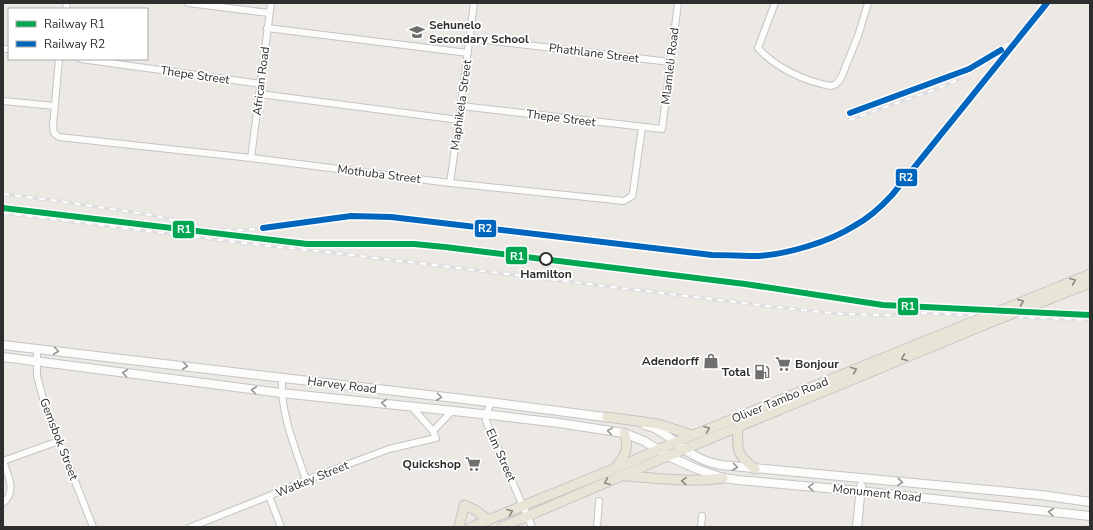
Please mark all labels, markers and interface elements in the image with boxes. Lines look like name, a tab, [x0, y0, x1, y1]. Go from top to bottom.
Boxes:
legend	[8, 8, 148, 60]
text: Railway R1	[44, 16, 105, 32]
place label: Sehunelo Secondary School	[429, 17, 529, 47]
school or university icon: Sehunelo Secondary School	[408, 23, 426, 41]
street label: Mlamleli Road	[657, 26, 683, 106]
text: Railway R2	[44, 36, 105, 52]
street label: Phathlane Street	[548, 40, 641, 67]
street label: African Road	[249, 46, 273, 116]
street label: Maphikela Street	[447, 58, 475, 151]
street label: Thepe Street	[159, 62, 231, 88]
street label: Thepe Street	[525, 106, 597, 130]
street label: Mothuba Street	[336, 161, 422, 187]
line badge: R2	[895, 168, 918, 187]
text: R2	[899, 170, 913, 185]
line badge: R2	[474, 219, 497, 238]
line badge: R1	[172, 220, 195, 239]
text: R2	[478, 221, 492, 236]
text: R1	[177, 222, 191, 237]
line badge: R1	[505, 246, 528, 265]
text: R1	[510, 249, 524, 264]
marker: Hamilton	[539, 252, 553, 266]
place label: Hamilton	[520, 266, 572, 282]
one-way arrow	[1070, 277, 1077, 285]
line badge: R1	[897, 297, 919, 316]
one-way arrow	[1018, 298, 1025, 306]
text: R1	[901, 299, 915, 314]
one-way arrow	[53, 346, 59, 355]
shop icon: Adendorff	[702, 352, 720, 370]
place label: Adendorff	[642, 353, 700, 369]
one-way arrow	[900, 353, 908, 361]
supermarket icon: Bonjour	[774, 355, 792, 373]
place label: Bonjour	[795, 356, 839, 372]
one-way arrow	[182, 362, 188, 371]
fuel station icon: Total	[753, 363, 771, 381]
place label: Total	[722, 364, 750, 380]
one-way arrow	[849, 367, 857, 375]
one-way arrow	[122, 369, 128, 378]
street label: Harvey Road	[306, 373, 378, 397]
street label: Oliver Tambo Road	[729, 373, 831, 427]
one-way arrow	[251, 386, 257, 395]
one-way arrow	[436, 392, 442, 401]
street label: Gemsbok Street	[36, 396, 82, 483]
one-way arrow	[381, 399, 387, 408]
street label: Elm Street	[482, 426, 520, 485]
one-way arrow	[704, 426, 711, 434]
one-way arrow	[607, 427, 613, 436]
supermarket icon: Quickshop	[464, 455, 482, 473]
place label: Quickshop	[403, 456, 461, 472]
street label: Watkey Street	[273, 457, 352, 501]
one-way arrow	[732, 462, 738, 471]
one-way arrow	[681, 476, 687, 485]
one-way arrow	[603, 478, 610, 486]
one-way arrow	[897, 478, 903, 487]
street label: Monument Road	[832, 480, 922, 506]
one-way arrow	[807, 482, 814, 491]
one-way arrow	[1048, 507, 1054, 516]
one-way arrow	[506, 508, 513, 516]

